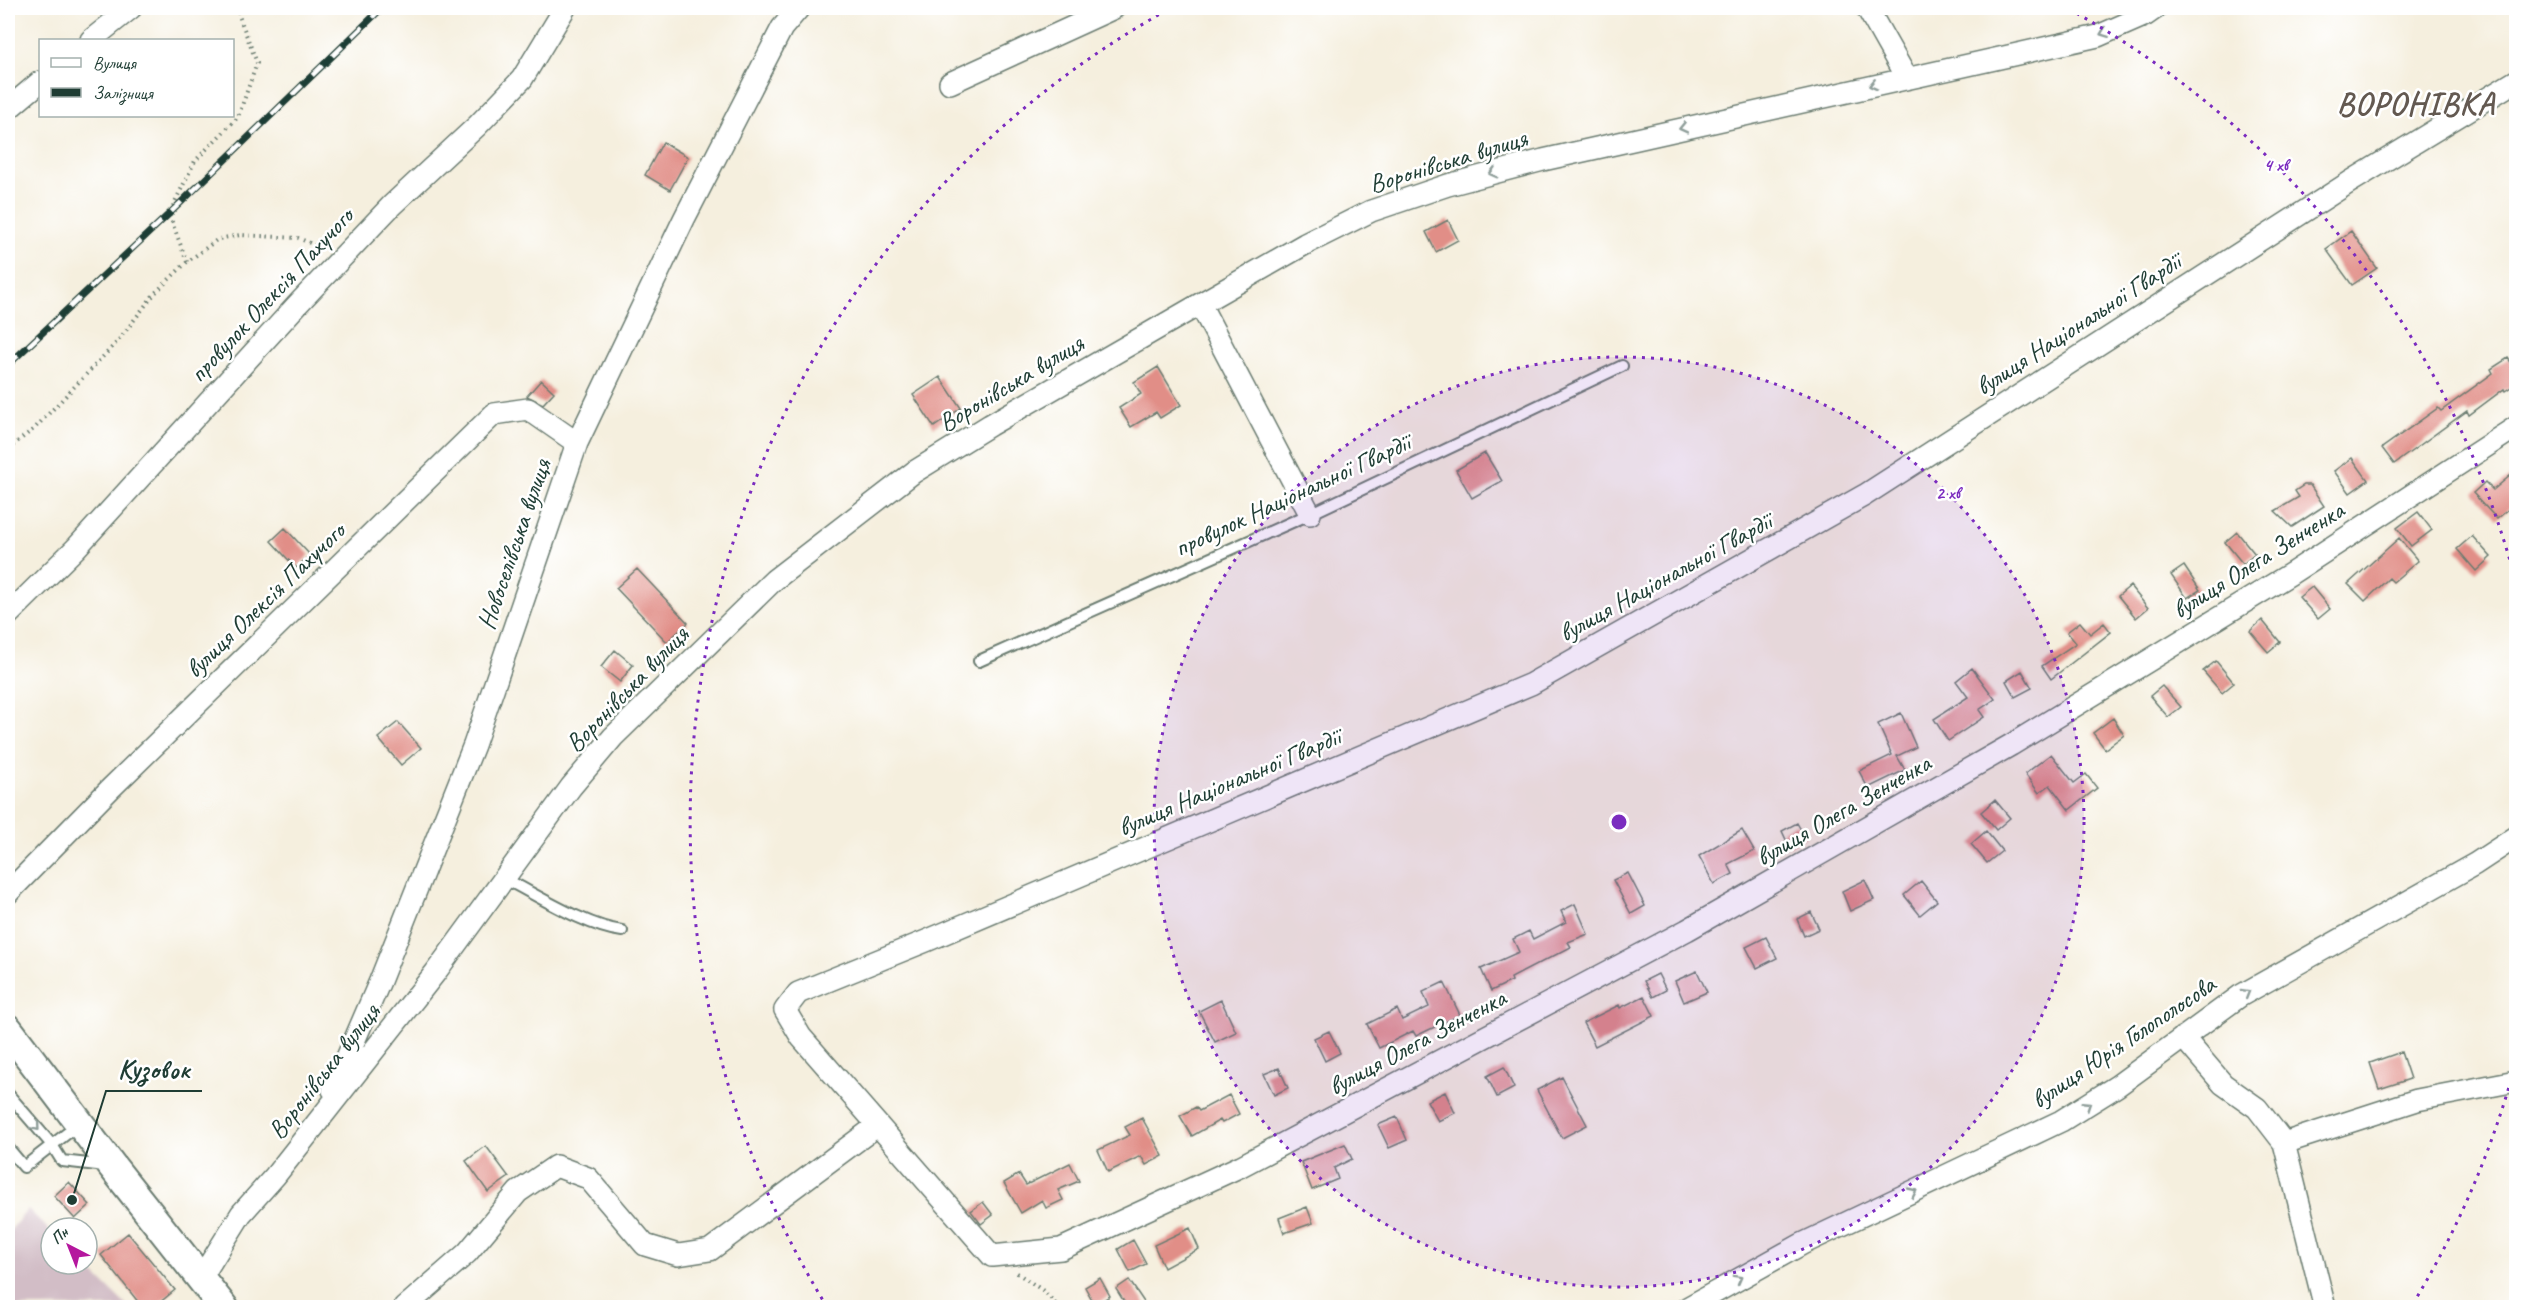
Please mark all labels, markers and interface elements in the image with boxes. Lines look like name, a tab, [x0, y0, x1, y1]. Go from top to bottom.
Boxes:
one-way arrow	[2099, 26, 2110, 38]
legend	[39, 39, 234, 117]
text: Вулиця	[93, 52, 137, 74]
one-way arrow	[1868, 78, 1878, 91]
text: Залізниця	[93, 82, 154, 105]
district label: ВОРОНІВКА	[2337, 83, 2496, 124]
street label: Воронівська вулиця	[1365, 121, 1533, 201]
one-way arrow	[1678, 121, 1688, 134]
text: 4 хв	[2264, 154, 2291, 176]
one-way arrow	[1488, 166, 1499, 178]
street label: провулок Олексія Пахучого	[181, 199, 363, 389]
street label: вулиця Національної Гвардії	[1969, 242, 2191, 403]
street label: Воронівська вулиця	[932, 326, 1091, 439]
street label: провулок Національної Гвардії	[1169, 424, 1420, 564]
street label: Новоселівська вулиця	[469, 453, 559, 634]
text: 2 хв	[1936, 482, 1963, 504]
street label: вулиця Олега Зенченка	[2166, 493, 2351, 626]
street label: вулиця Національної Гвардії	[1553, 502, 1782, 649]
street label: вулиця Олексія Пахучого	[178, 513, 354, 685]
street label: Воронівська вулиця	[558, 618, 697, 759]
street label: вулиця Національної Гвардії	[1113, 718, 1350, 844]
street label: вулиця Олега Зенченка	[1750, 746, 1938, 873]
centre of rings	[1609, 812, 1629, 832]
street label: вулиця Юрія Голополосова	[2024, 967, 2223, 1116]
street label: вулиця Олега Зенченка	[1322, 981, 1513, 1103]
one-way arrow	[2240, 988, 2250, 1000]
street label: Воронівська вулиця	[261, 995, 388, 1146]
callout: Кузовок	[106, 1046, 202, 1091]
text: Кузовок	[118, 1052, 192, 1087]
one-way arrow	[2080, 1101, 2091, 1112]
one-way arrow	[29, 1120, 40, 1131]
one-way arrow	[1906, 1187, 1917, 1199]
north arrow	[39, 1216, 99, 1276]
text: Пн	[47, 1222, 73, 1249]
one-way arrow	[1732, 1275, 1743, 1286]

